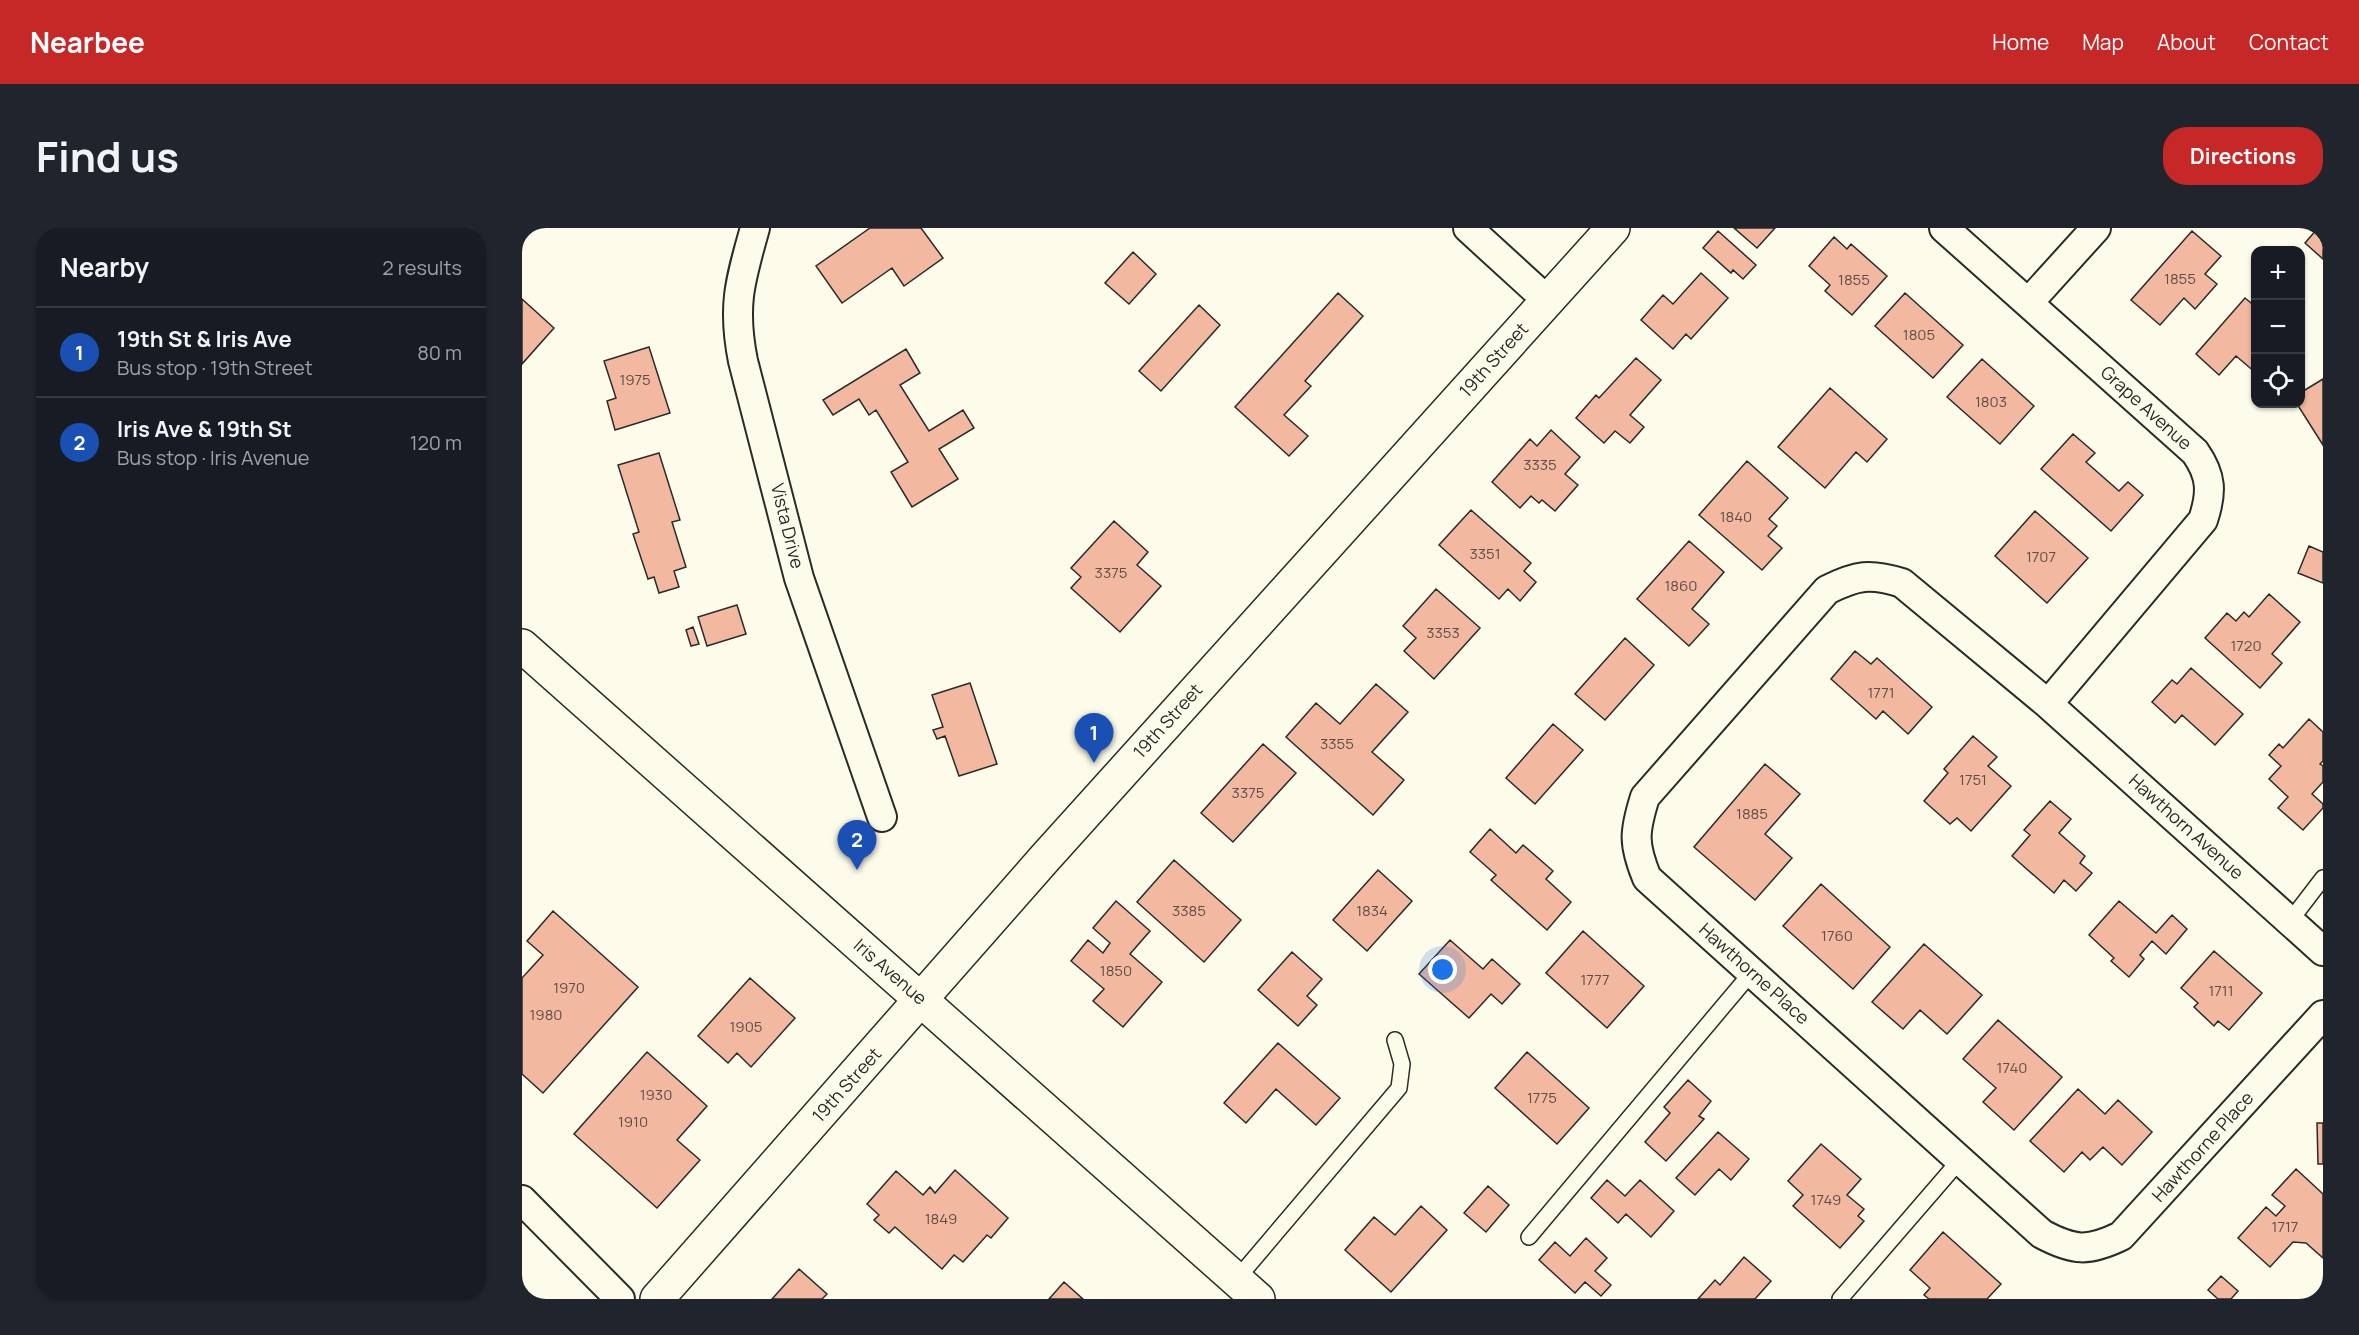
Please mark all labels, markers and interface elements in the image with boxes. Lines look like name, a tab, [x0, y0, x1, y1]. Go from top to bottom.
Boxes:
text: Nearbee	[30, 23, 145, 61]
text: Home	[1992, 28, 2049, 56]
text: Map	[2082, 28, 2124, 56]
text: About	[2157, 28, 2216, 56]
text: Contact	[2249, 28, 2329, 56]
text: Find us	[36, 127, 179, 185]
button: Directions	[2163, 127, 2323, 185]
map controls	[2251, 246, 2305, 408]
button: +	[2251, 246, 2305, 300]
text: Nearby	[60, 249, 149, 285]
text: 2 results	[382, 254, 462, 281]
house number: 1855	[2164, 268, 2196, 289]
house number: 1855	[1838, 269, 1870, 290]
button: −	[2251, 300, 2305, 354]
street label: 19th Street	[1453, 317, 1533, 402]
text: 19th St & Iris Ave	[117, 324, 292, 354]
house number: 1805	[1903, 324, 1935, 345]
text: 1	[75, 339, 84, 366]
text: 80 m	[417, 339, 462, 366]
text: Bus stop · 19th Street	[117, 354, 313, 381]
button: locate	[2251, 354, 2305, 408]
street label: Grape Avenue	[2096, 360, 2198, 455]
house number: 1975	[619, 369, 651, 390]
house number: 1803	[1975, 391, 2007, 412]
text: Iris Ave & 19th St	[117, 414, 292, 444]
text: 2	[74, 429, 85, 456]
text: 120 m	[410, 429, 462, 456]
text: Bus stop · Iris Avenue	[117, 444, 309, 471]
house number: 3335	[1523, 454, 1557, 475]
street label: Vista Drive	[766, 481, 810, 571]
house number: 1840	[1720, 506, 1752, 527]
house number: 3351	[1469, 543, 1501, 564]
house number: 1707	[2026, 546, 2056, 567]
house number: 3375	[1095, 562, 1127, 583]
house number: 1860	[1664, 575, 1698, 596]
house number: 3353	[1426, 622, 1460, 643]
house number: 1720	[2230, 635, 2262, 656]
street label: 19th Street	[1127, 678, 1207, 763]
house number: 1771	[1867, 682, 1895, 703]
pin: 1	[1074, 714, 1114, 763]
house number: 3355	[1320, 733, 1354, 754]
street label: Hawthorn Avenue	[2124, 768, 2249, 884]
house number: 1751	[1959, 769, 1987, 790]
house number: 3375	[1232, 782, 1264, 803]
house number: 1885	[1736, 803, 1768, 824]
pin: 2	[838, 820, 876, 870]
house number: 3385	[1172, 900, 1206, 921]
house number: 1834	[1356, 900, 1388, 921]
street label: Hawthorne Place	[1694, 917, 1815, 1029]
house number: 1760	[1821, 925, 1853, 946]
street label: Iris Avenue	[849, 933, 932, 1010]
your location	[1428, 955, 1457, 984]
house number: 1850	[1100, 960, 1132, 981]
house number: 1777	[1580, 969, 1610, 990]
house number: 1970	[553, 977, 585, 998]
house number: 1711	[2208, 980, 2234, 1001]
house number: 1980	[529, 1004, 563, 1025]
house number: 1905	[730, 1016, 762, 1037]
street label: 19th Street	[806, 1042, 886, 1127]
house number: 1740	[1997, 1057, 2027, 1078]
house number: 1930	[640, 1084, 672, 1105]
street label: Hawthorne Place	[2146, 1086, 2258, 1207]
house number: 1775	[1527, 1087, 1557, 1108]
house number: 1910	[618, 1111, 648, 1132]
house number: 1749	[1811, 1189, 1841, 1210]
house number: 1849	[925, 1208, 957, 1229]
house number: 1717	[2272, 1216, 2298, 1237]

